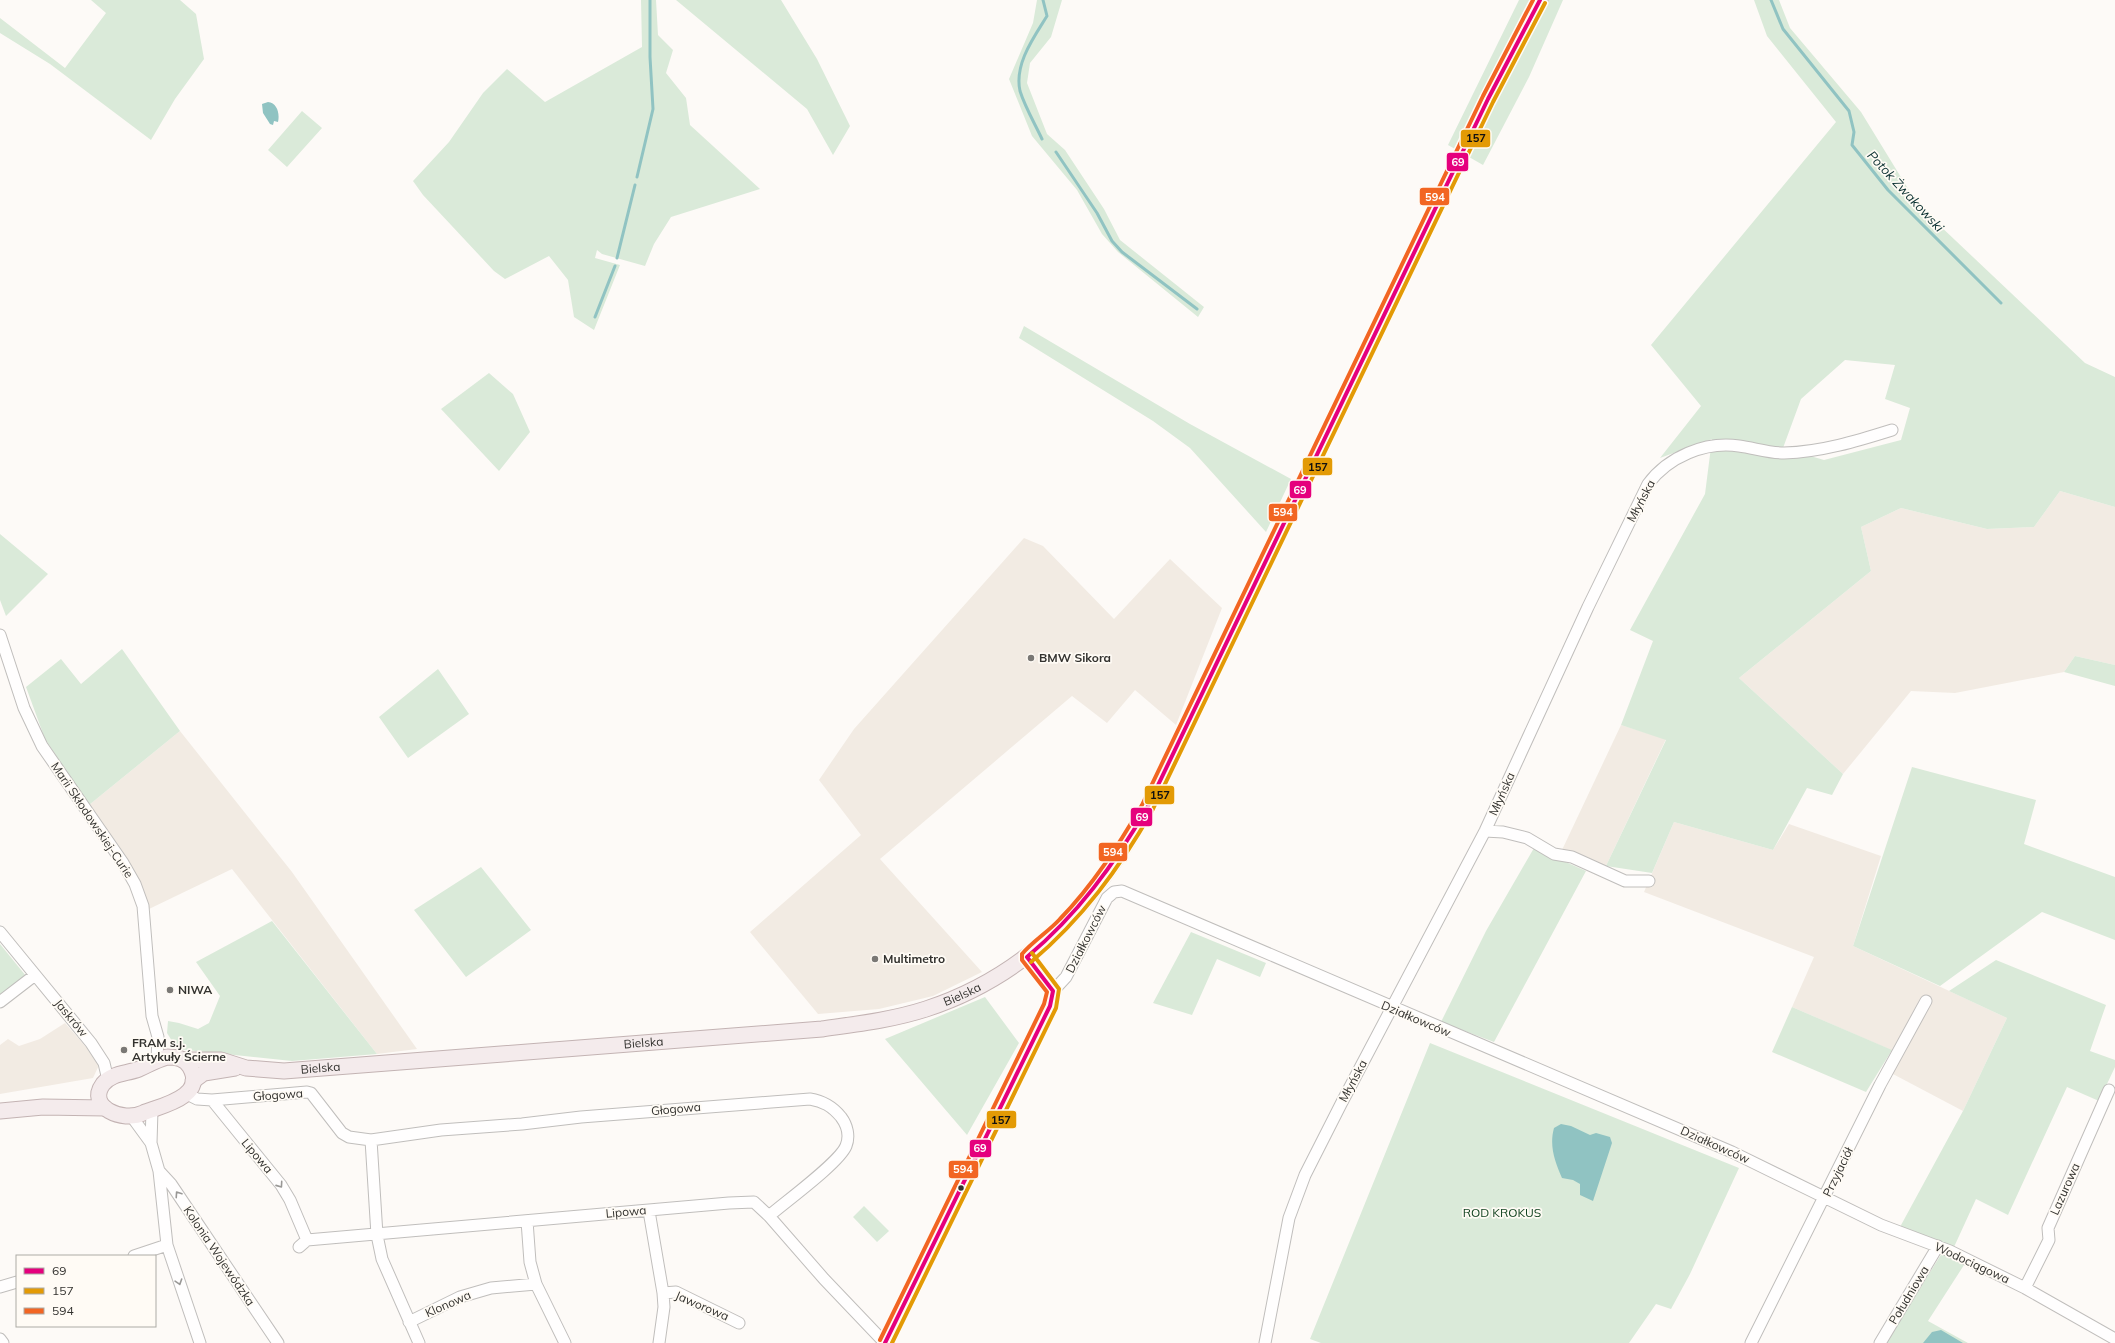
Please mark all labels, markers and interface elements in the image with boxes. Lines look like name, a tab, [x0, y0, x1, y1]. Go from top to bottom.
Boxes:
line badge: 157	[1460, 129, 1491, 148]
text: 157	[1466, 131, 1486, 145]
water label: Potok Żwakowski	[1864, 147, 1948, 236]
line badge: 69	[1446, 152, 1469, 172]
text: 69	[1451, 155, 1465, 169]
line badge: 594	[1419, 187, 1450, 206]
text: 594	[1425, 190, 1445, 204]
line badge: 157	[1302, 457, 1333, 476]
text: 157	[1308, 460, 1328, 474]
street label: Młyńska	[1623, 477, 1658, 525]
line badge: 69	[1289, 480, 1312, 499]
text: 69	[1293, 483, 1307, 497]
line badge: 594	[1268, 503, 1298, 522]
text: 594	[1273, 505, 1293, 519]
place label: BMW Sikora	[1039, 650, 1111, 665]
marker: BMW Sikora	[1026, 653, 1036, 663]
street label: Marii Skłodowskiej-Curie	[48, 759, 137, 881]
street label: Młyńska	[1485, 770, 1518, 818]
line badge: 157	[1144, 785, 1175, 805]
text: 157	[1150, 788, 1170, 802]
line badge: 69	[1130, 807, 1153, 827]
text: 69	[1135, 810, 1149, 824]
line badge: 594	[1098, 842, 1128, 862]
text: 594	[1103, 845, 1123, 859]
street label: Działkowców	[1062, 902, 1109, 975]
place label: Multimetro	[883, 951, 945, 966]
marker: Multimetro	[870, 954, 880, 964]
street label: Bielska	[941, 979, 983, 1009]
place label: NIWA	[178, 982, 212, 997]
marker: NIWA	[165, 985, 175, 995]
street label: Jaskrów	[51, 996, 92, 1040]
street label: Działkowców	[1379, 997, 1454, 1040]
street label: Bielska	[623, 1033, 664, 1051]
place label: FRAM s.j. Artykuły Ścierne	[132, 1035, 226, 1064]
marker: FRAM s.j. Artykuły Ścierne	[119, 1045, 129, 1055]
street label: Młyńska	[1335, 1057, 1370, 1105]
street label: Bielska	[300, 1059, 341, 1077]
street label: Głogowa	[253, 1085, 303, 1104]
street label: Głogowa	[650, 1099, 702, 1118]
line badge: 157	[986, 1110, 1017, 1129]
text: 157	[991, 1113, 1011, 1127]
street label: Działkowców	[1678, 1123, 1753, 1167]
street label: Lipowa	[239, 1135, 276, 1176]
line badge: 69	[969, 1139, 992, 1158]
text: 69	[973, 1141, 987, 1155]
street label: Przyjaciół	[1819, 1144, 1856, 1199]
line badge: 594	[948, 1160, 979, 1179]
street label: Lazurowa	[2046, 1160, 2083, 1217]
text: 594	[953, 1162, 973, 1176]
one-way arrow	[275, 1181, 283, 1188]
unlabelled marker	[956, 1183, 966, 1193]
one-way arrow	[176, 1192, 183, 1199]
street label: Lipowa	[605, 1202, 647, 1221]
street label: Kolonia Wojewódzka	[180, 1203, 258, 1308]
park label: ROD KROKUS	[1463, 1205, 1541, 1220]
street label: Wodociągowa	[1932, 1239, 2012, 1286]
legend	[16, 1255, 156, 1327]
text: 69	[52, 1263, 66, 1278]
street label: Południowa	[1885, 1263, 1932, 1327]
one-way arrow	[174, 1278, 183, 1285]
text: 157	[52, 1283, 74, 1298]
street label: Klonowa	[423, 1287, 473, 1320]
street label: Jaworowa	[673, 1288, 731, 1324]
text: 594	[52, 1303, 74, 1318]

